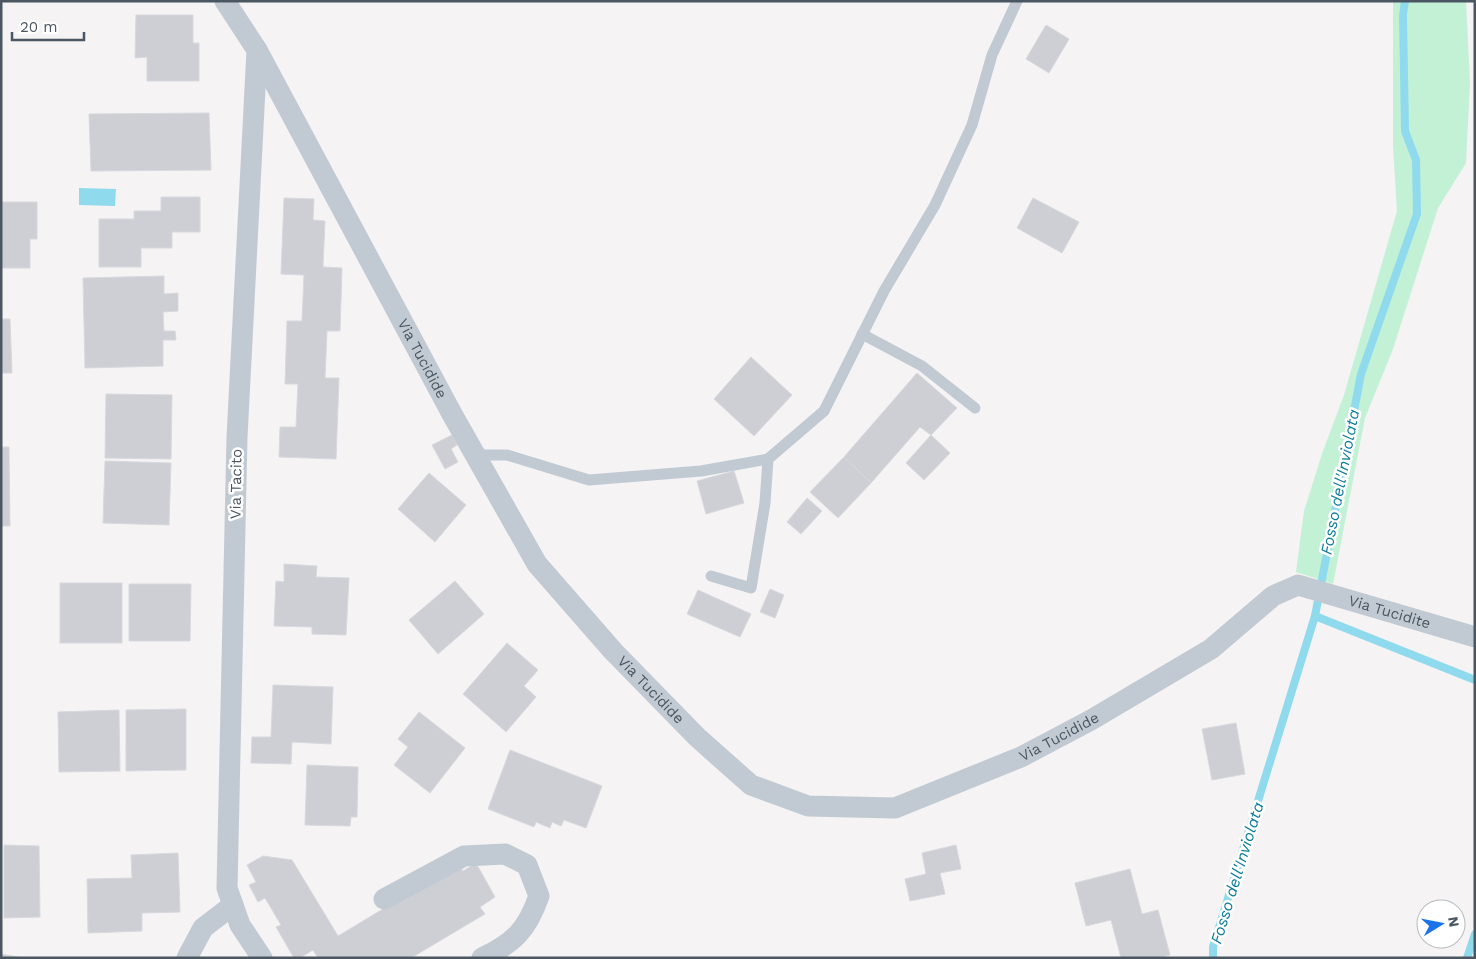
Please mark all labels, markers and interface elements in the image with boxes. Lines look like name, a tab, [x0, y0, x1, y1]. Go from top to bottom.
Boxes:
scale bar	[12, 10, 85, 42]
text: 20 m	[20, 18, 58, 36]
street label: Via Tucidide	[394, 316, 451, 401]
water label: Fosso dell'Inviolata	[1317, 408, 1363, 556]
street label: Via Tacito	[226, 449, 246, 519]
street label: Via Tucidite	[1346, 591, 1433, 632]
street label: Via Tucidide	[614, 652, 688, 727]
street label: Via Tucidide	[1016, 708, 1102, 765]
water label: Fosso dell'Inviolata	[1206, 800, 1268, 946]
north arrow	[1416, 899, 1466, 949]
text: N	[1445, 915, 1463, 928]

